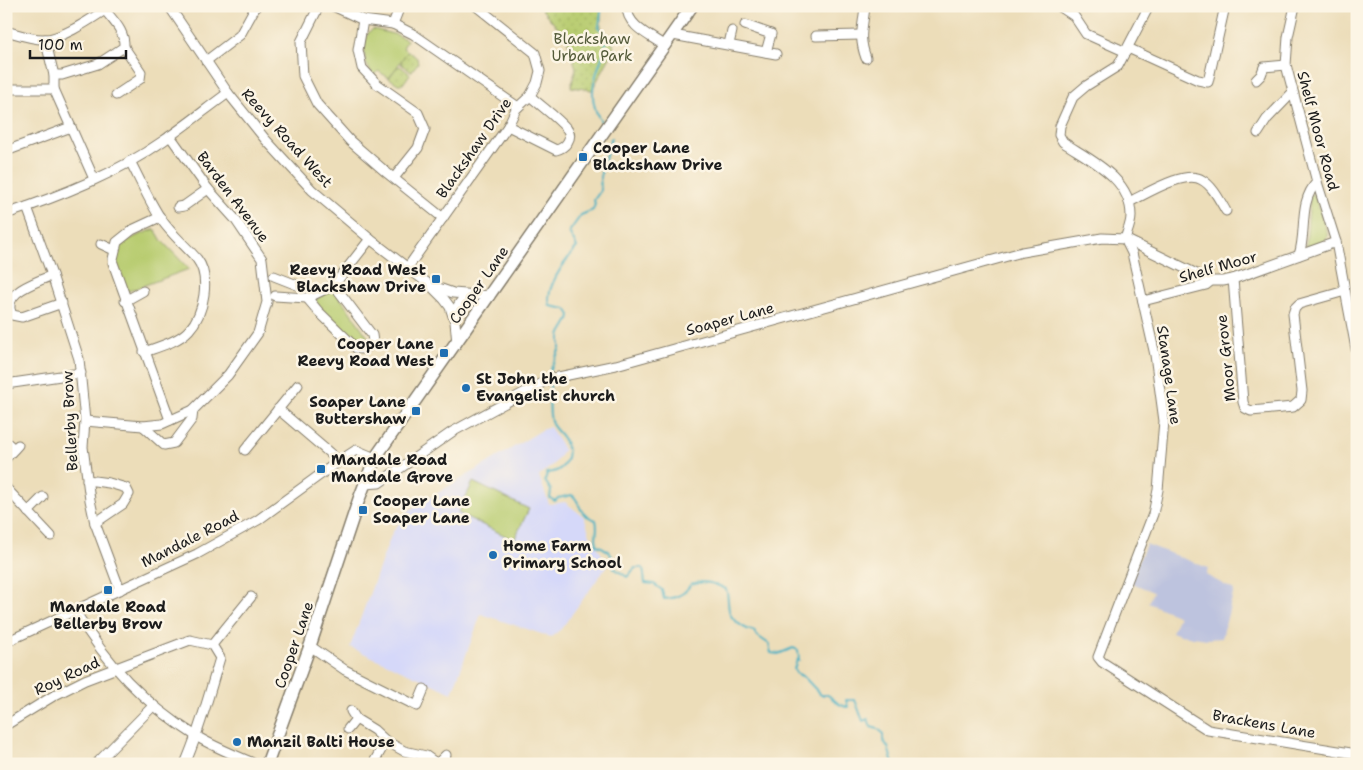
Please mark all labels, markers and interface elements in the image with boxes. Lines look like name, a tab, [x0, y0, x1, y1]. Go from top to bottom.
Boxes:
scale bar	[30, 28, 126, 60]
park label: Blackshaw Urban Park	[551, 29, 633, 66]
text: 100 m	[38, 35, 83, 55]
street label: Shelf Moor Road	[1292, 69, 1344, 193]
street label: Reevy Road West	[237, 84, 337, 192]
street label: Blackshaw Drive	[432, 94, 516, 202]
place label: Cooper Lane Blackshaw Drive	[593, 138, 723, 175]
street label: Barden Avenue	[192, 147, 274, 247]
marker: Cooper Lane Blackshaw Drive	[577, 151, 589, 163]
street label: Cooper Lane	[445, 242, 513, 328]
street label: Shelf Moor	[1177, 246, 1259, 288]
place label: Reevy Road West Blackshaw Drive	[290, 260, 426, 297]
marker: Reevy Road West Blackshaw Drive	[430, 273, 442, 285]
street label: Soaper Lane	[684, 298, 776, 340]
street label: Moor Grove	[1211, 313, 1241, 403]
street label: Stanage Lane	[1152, 324, 1186, 426]
place label: Cooper Lane Reevy Road West	[298, 334, 434, 371]
marker: Cooper Lane Reevy Road West	[438, 347, 450, 359]
place label: St John the Evangelist church	[476, 369, 615, 406]
street label: Bellerby Brow	[57, 370, 83, 472]
marker: St John the Evangelist church	[460, 382, 472, 394]
place label: Soaper Lane Buttershaw	[309, 392, 406, 429]
marker: Soaper Lane Buttershaw	[410, 405, 422, 417]
place label: Mandale Road Mandale Grove	[331, 450, 453, 487]
marker: Mandale Road Mandale Grove	[315, 463, 327, 475]
place label: Cooper Lane Soaper Lane	[373, 491, 470, 528]
marker: Cooper Lane Soaper Lane	[357, 504, 369, 516]
street label: Mandale Road	[138, 506, 243, 572]
place label: Home Farm Primary School	[503, 536, 622, 573]
marker: Home Farm Primary School	[487, 549, 499, 561]
marker: Mandale Road Bellerby Brow	[102, 584, 114, 596]
place label: Mandale Road Bellerby Brow	[50, 597, 166, 634]
street label: Cooper Lane	[270, 599, 318, 691]
street label: Roy Road	[31, 652, 104, 700]
street label: Brackens Lane	[1211, 705, 1317, 743]
place label: Manzil Balti House	[247, 732, 395, 752]
marker: Manzil Balti House	[231, 736, 243, 748]

